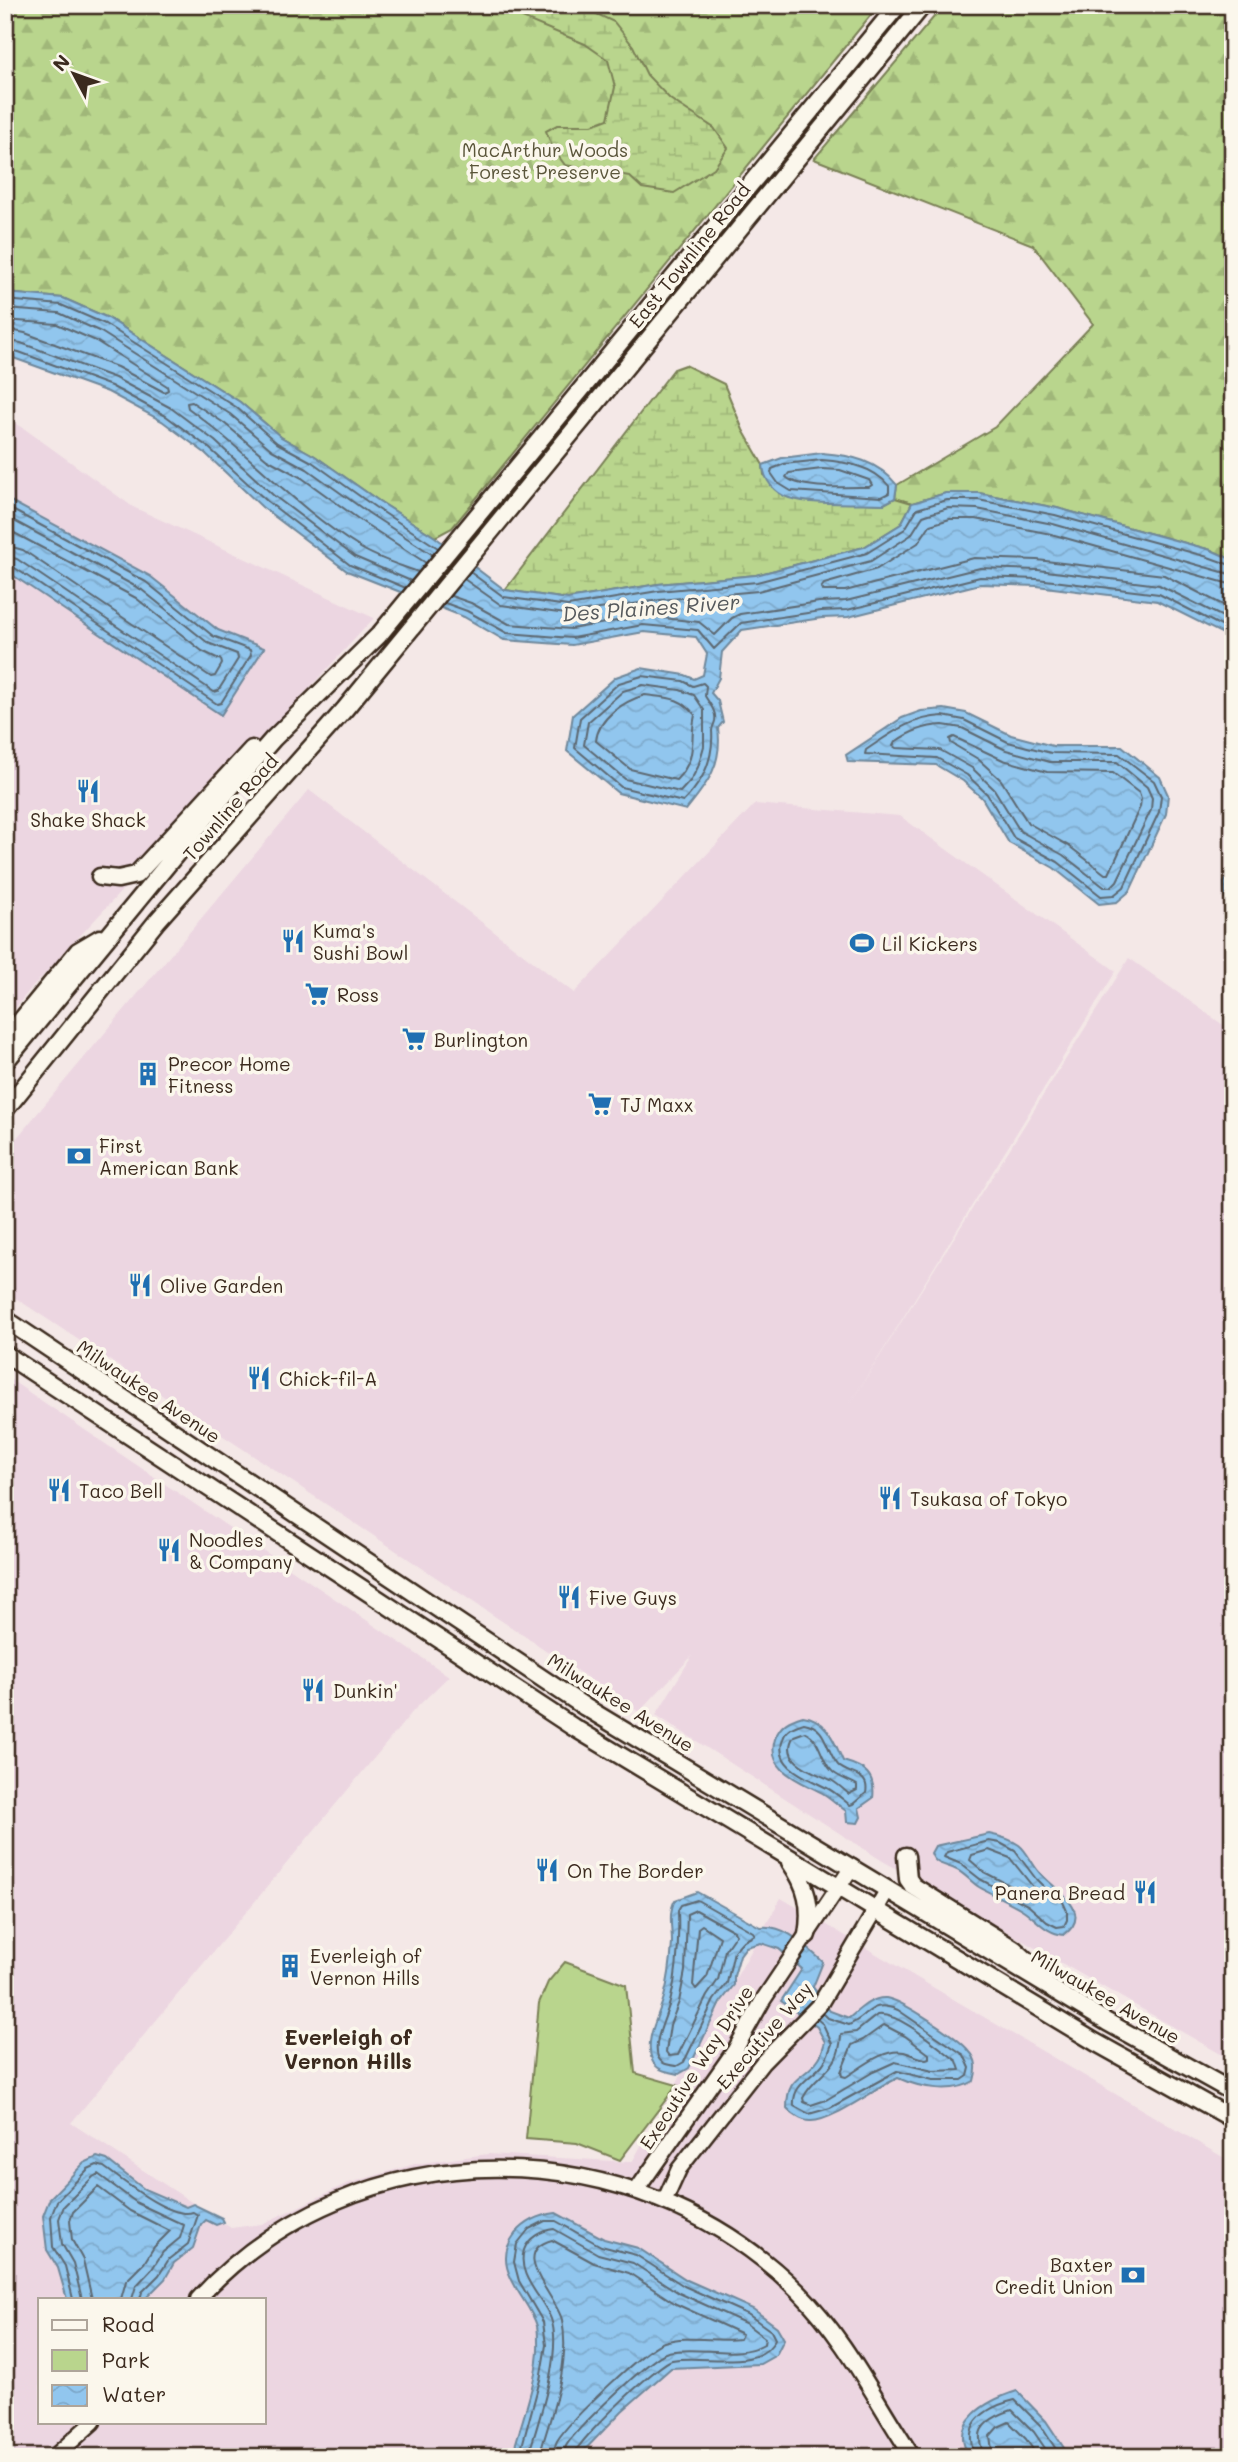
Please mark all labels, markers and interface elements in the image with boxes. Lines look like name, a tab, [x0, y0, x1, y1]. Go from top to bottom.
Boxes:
north arrow	[38, 38, 108, 108]
text: N	[47, 49, 75, 76]
park label: MacArthur Woods Forest Preserve	[462, 137, 628, 184]
street label: East Townline Road	[623, 177, 755, 333]
water label: Des Plaines River	[561, 587, 741, 627]
street label: Townline Road	[177, 748, 283, 866]
restaurant icon: Shake Shack	[74, 777, 102, 805]
place label: Shake Shack	[30, 807, 146, 832]
place label: Kuma's Sushi Bowl	[313, 918, 409, 965]
restaurant icon: Kuma's Sushi Bowl	[279, 927, 307, 955]
sports icon: Lil Kickers	[848, 929, 876, 957]
place label: Lil Kickers	[882, 931, 978, 956]
supermarket icon: Ross	[303, 980, 331, 1008]
place label: Ross	[337, 982, 379, 1007]
supermarket icon: Burlington	[400, 1025, 428, 1053]
place label: Burlington	[434, 1027, 528, 1052]
place label: Precor Home Fitness	[168, 1051, 291, 1098]
building icon: Precor Home Fitness	[134, 1060, 162, 1088]
supermarket icon: TJ Maxx	[586, 1090, 614, 1118]
place label: TJ Maxx	[620, 1092, 693, 1117]
place label: First American Bank	[99, 1133, 238, 1180]
bank icon: First American Bank	[65, 1142, 93, 1170]
restaurant icon: Olive Garden	[126, 1271, 154, 1299]
place label: Olive Garden	[160, 1273, 283, 1298]
street label: Milwaukee Avenue	[72, 1334, 226, 1448]
restaurant icon: Chick-fil-A	[245, 1364, 273, 1392]
place label: Chick-fil-A	[279, 1366, 378, 1391]
restaurant icon: Taco Bell	[45, 1476, 73, 1504]
place label: Taco Bell	[79, 1478, 163, 1503]
restaurant icon: Tsukasa of Tokyo	[876, 1484, 904, 1512]
place label: Tsukasa of Tokyo	[910, 1486, 1067, 1511]
place label: Noodles & Company	[189, 1527, 293, 1574]
restaurant icon: Noodles & Company	[155, 1536, 183, 1564]
restaurant icon: Five Guys	[555, 1583, 583, 1611]
place label: Five Guys	[589, 1585, 677, 1610]
street label: Milwaukee Avenue	[543, 1647, 699, 1757]
restaurant icon: Dunkin'	[299, 1676, 327, 1704]
place label: Dunkin'	[333, 1678, 398, 1703]
restaurant icon: On The Border	[533, 1856, 561, 1884]
place label: On The Border	[567, 1858, 704, 1883]
restaurant icon: Panera Bread	[1131, 1878, 1159, 1906]
place label: Panera Bread	[995, 1880, 1125, 1905]
place label: Everleigh of Vernon Hills	[310, 1943, 422, 1990]
street label: Milwaukee Avenue	[1027, 1943, 1185, 2049]
building icon: Everleigh of Vernon Hills	[276, 1952, 304, 1980]
street label: Executive Way	[710, 1976, 818, 2094]
street label: Executive Way Drive	[634, 1980, 758, 2154]
district label: Everleigh of Vernon Hills	[284, 2023, 413, 2074]
place label: Baxter Credit Union	[995, 2252, 1113, 2299]
bank icon: Baxter Credit Union	[1119, 2261, 1147, 2289]
legend	[38, 2298, 266, 2424]
text: Road	[102, 2310, 154, 2337]
text: Park	[102, 2346, 150, 2373]
text: Water	[102, 2380, 166, 2407]

